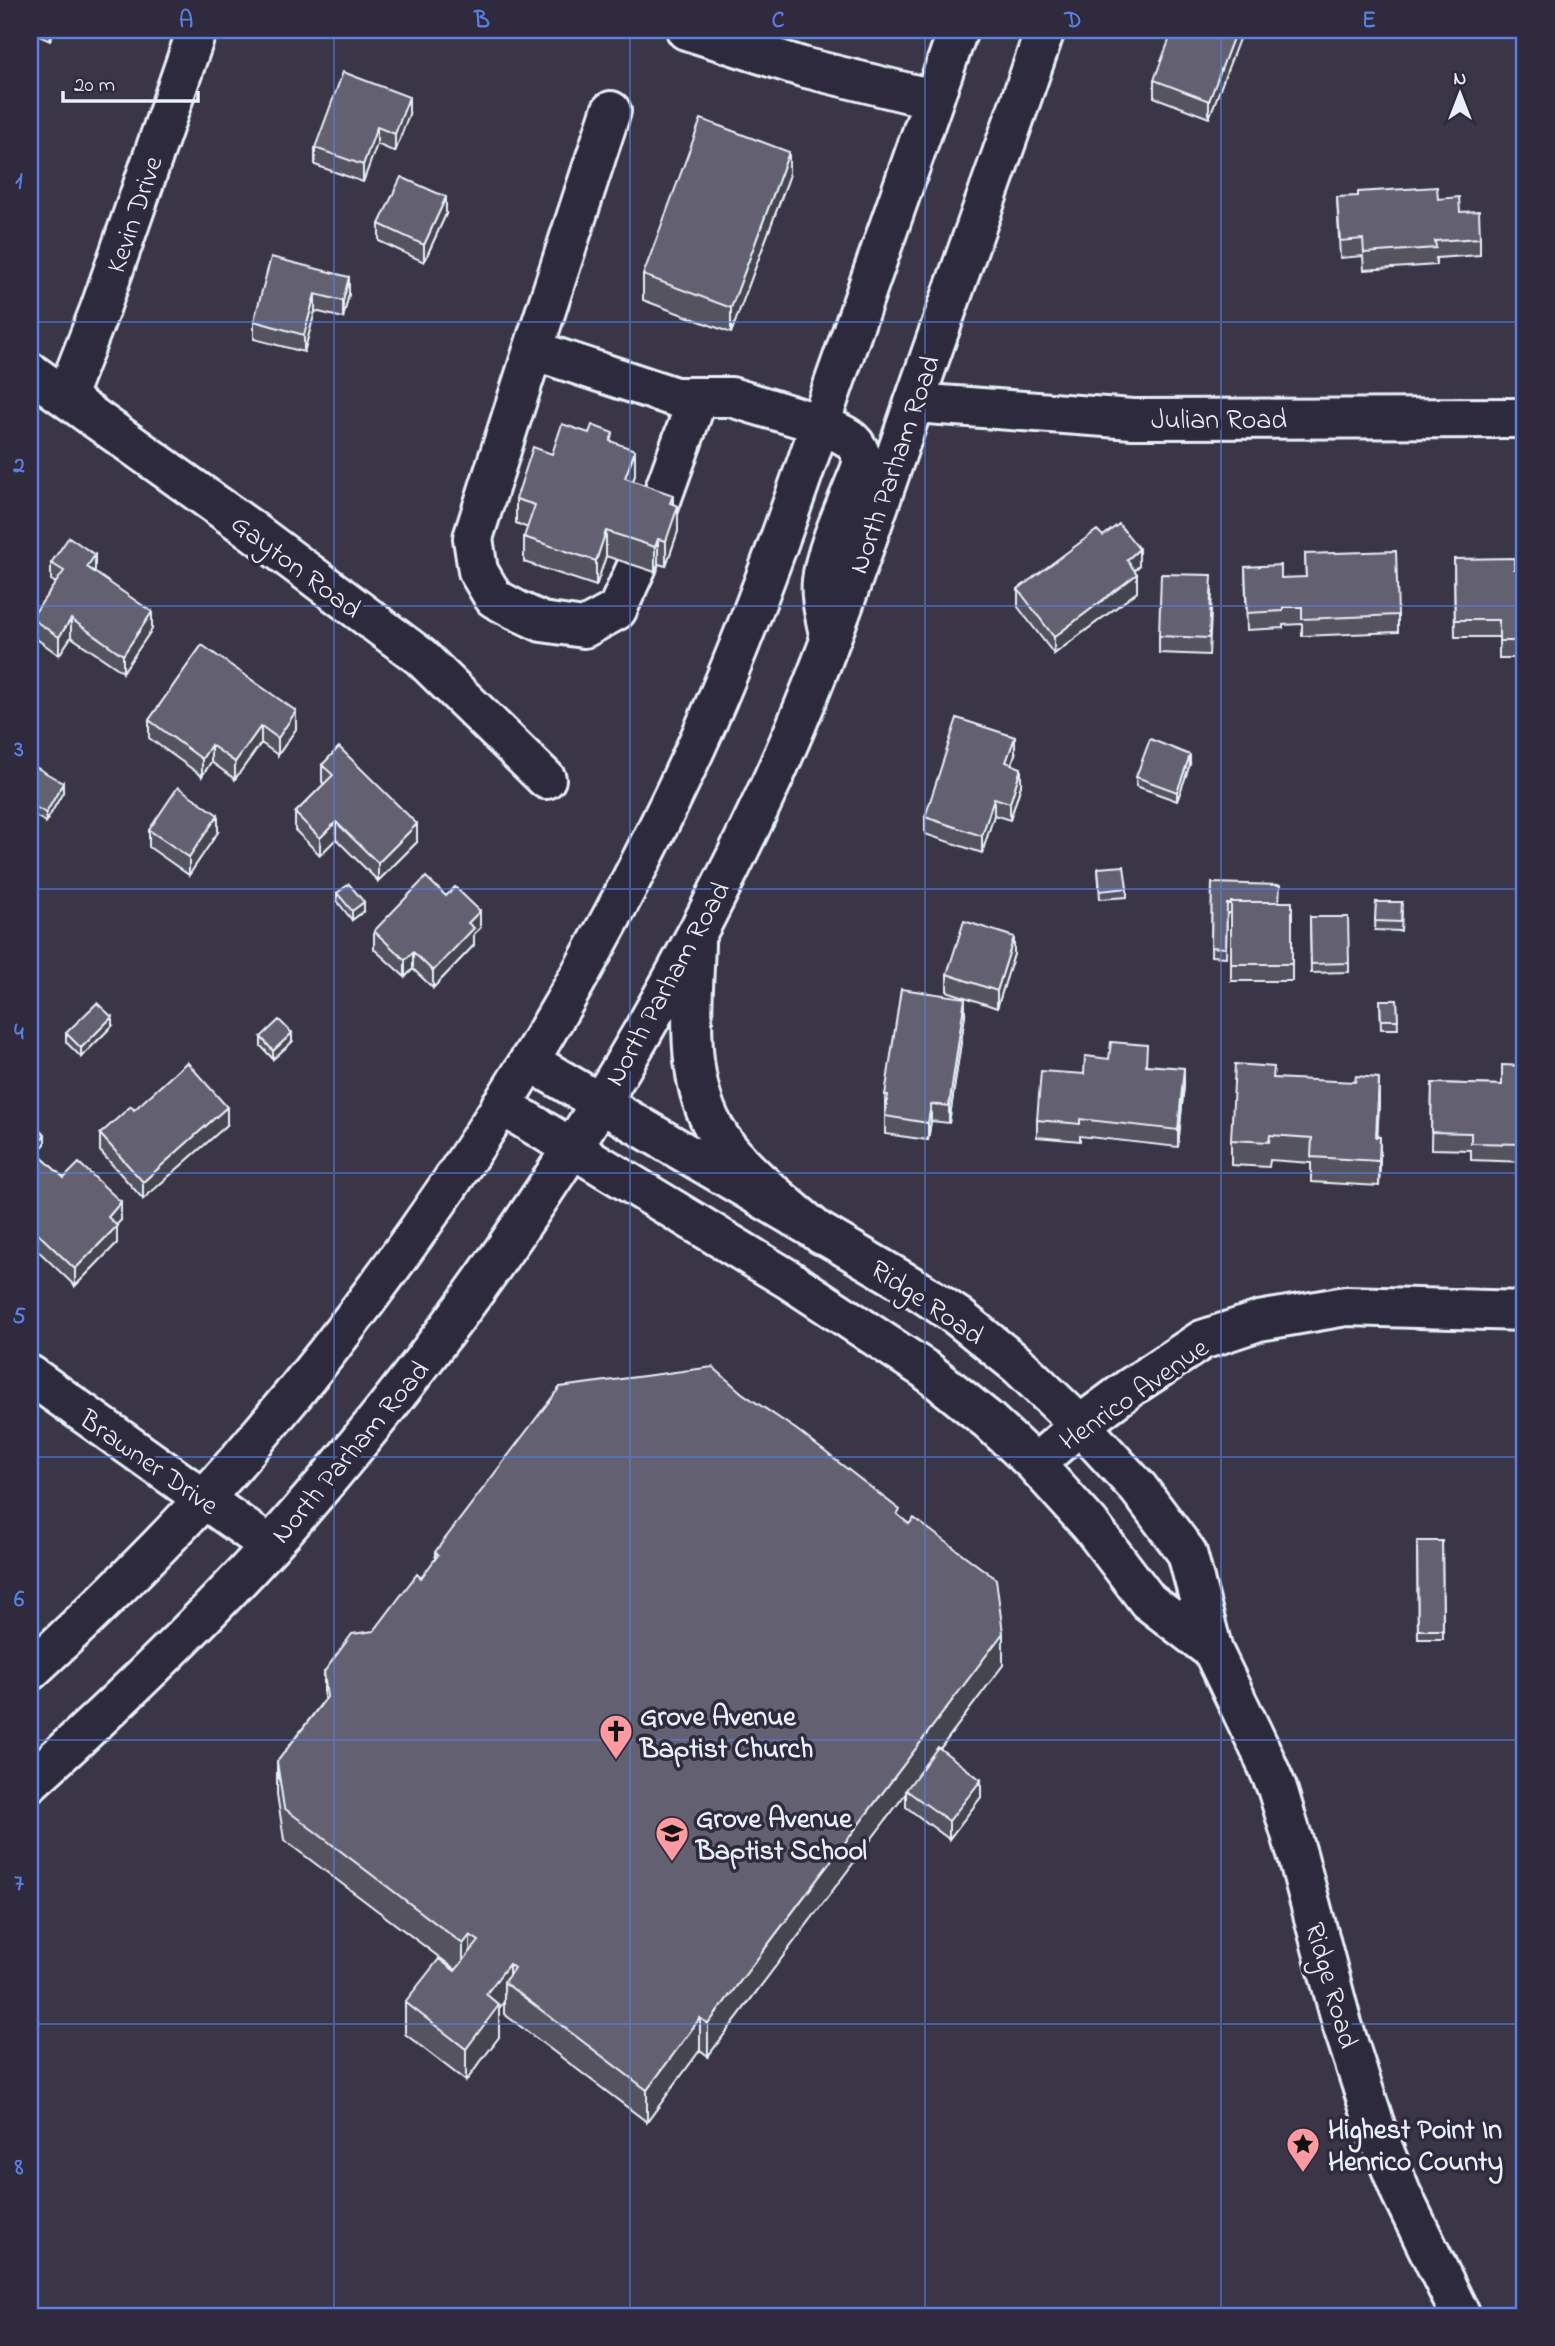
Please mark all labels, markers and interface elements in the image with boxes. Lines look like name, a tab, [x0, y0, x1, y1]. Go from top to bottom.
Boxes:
text: A	[179, 5, 193, 38]
text: B	[473, 5, 490, 38]
text: C	[772, 5, 785, 38]
text: D	[1064, 5, 1081, 38]
text: E	[1362, 5, 1376, 38]
scale bar	[63, 60, 198, 104]
north arrow	[1426, 60, 1496, 130]
text: N	[1454, 66, 1467, 93]
text: 20 m	[74, 71, 115, 101]
street label: Kevin Drive	[97, 151, 176, 279]
text: 1	[15, 166, 23, 199]
street label: North Parham Road	[840, 350, 953, 580]
street label: Julian Road	[1151, 401, 1287, 442]
text: 2	[12, 450, 25, 483]
street label: Gayton Road	[221, 505, 369, 631]
text: 3	[13, 734, 24, 767]
street label: North Parham Road	[596, 875, 742, 1094]
text: 4	[14, 1017, 24, 1050]
street label: Ridge Road	[861, 1251, 991, 1357]
text: 5	[12, 1301, 26, 1334]
street label: Henrico Avenue	[1052, 1329, 1218, 1463]
street label: North Parham Road	[263, 1352, 441, 1554]
street label: Brawner Drive	[69, 1400, 226, 1527]
text: 6	[14, 1584, 25, 1617]
place label: Grove Avenue Baptist Church	[638, 1698, 813, 1771]
church icon: Grove Avenue Baptist Church	[597, 1712, 635, 1761]
place label: Grove Avenue Baptist School	[694, 1800, 867, 1873]
school or university icon: Grove Avenue Baptist School	[653, 1814, 691, 1863]
text: 7	[14, 1868, 24, 1901]
street label: Ridge Road	[1292, 1918, 1367, 2054]
place label: Highest Point In Henrico County	[1328, 2111, 1503, 2184]
place icon: Highest Point In Henrico County	[1284, 2125, 1322, 2174]
text: 8	[14, 2152, 24, 2185]

